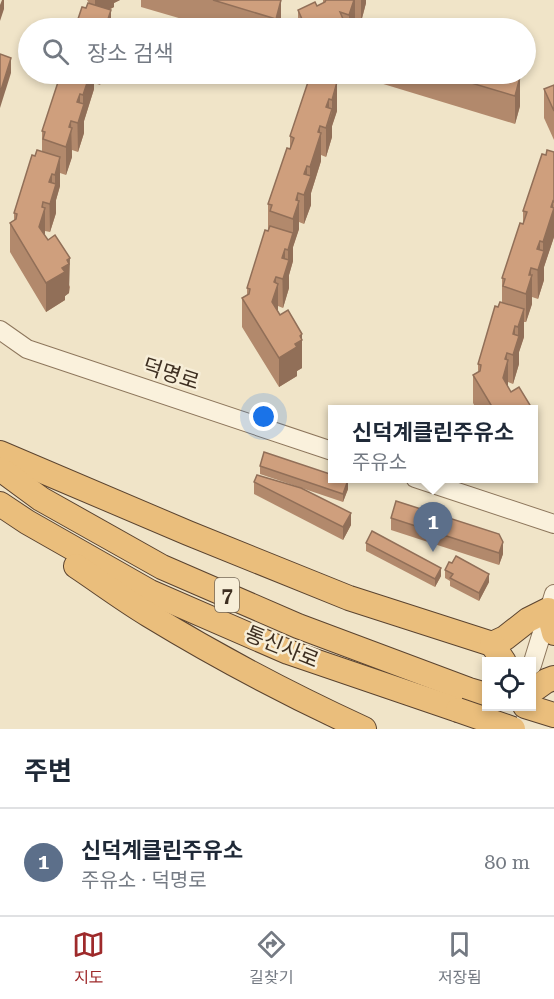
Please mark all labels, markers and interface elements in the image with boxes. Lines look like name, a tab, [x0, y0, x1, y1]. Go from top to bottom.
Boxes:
search box	[18, 18, 536, 84]
icon: search	[39, 35, 72, 68]
text: 장소 검색	[87, 41, 174, 66]
street label: 덕명로	[140, 354, 202, 394]
your location	[249, 402, 278, 431]
popup	[328, 405, 538, 483]
text: 신덕계클린주유소	[352, 420, 514, 445]
text: 주유소	[352, 450, 407, 474]
pin: 1	[414, 502, 452, 552]
road number: 7	[215, 578, 239, 612]
street label: 통신사로	[242, 621, 322, 673]
map controls	[482, 657, 536, 711]
button: locate	[482, 657, 536, 711]
text: 주변	[24, 756, 72, 786]
text: 신덕계클린주유소	[81, 838, 243, 863]
text: 1	[38, 850, 49, 874]
text: 80 m	[484, 850, 530, 874]
text: 주유소 · 덕명로	[81, 868, 207, 892]
tab: 지도	[72, 928, 105, 988]
tab: 길찾기	[249, 928, 294, 988]
tab: 저장됨	[438, 928, 482, 988]

